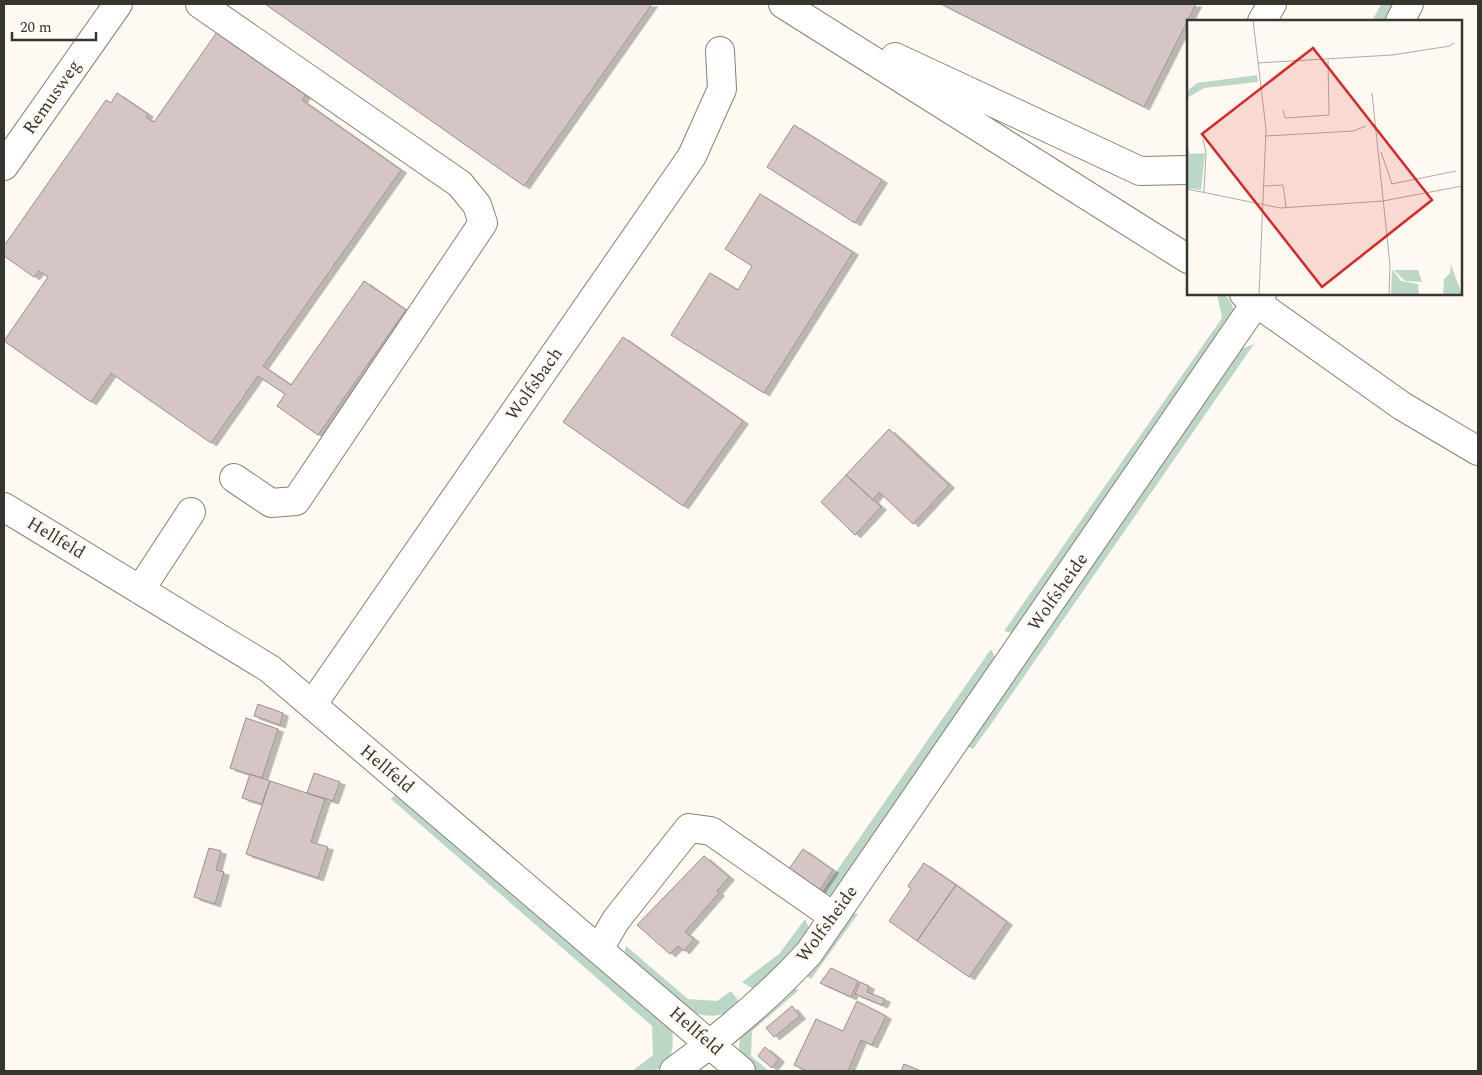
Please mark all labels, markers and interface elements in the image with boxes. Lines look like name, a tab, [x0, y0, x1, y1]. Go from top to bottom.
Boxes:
scale bar	[12, 10, 96, 42]
text: 20 m	[20, 16, 52, 39]
inset map	[1187, 20, 1462, 295]
street label: Remusweg	[16, 54, 88, 140]
street label: Wolfsbach	[499, 342, 569, 426]
street label: Hellfeld	[22, 510, 90, 566]
street label: Wolfsheide	[1021, 547, 1095, 637]
street label: Hellfeld	[354, 738, 420, 800]
street label: Wolfsheide	[790, 880, 864, 968]
street label: Hellfeld	[663, 1000, 729, 1062]

